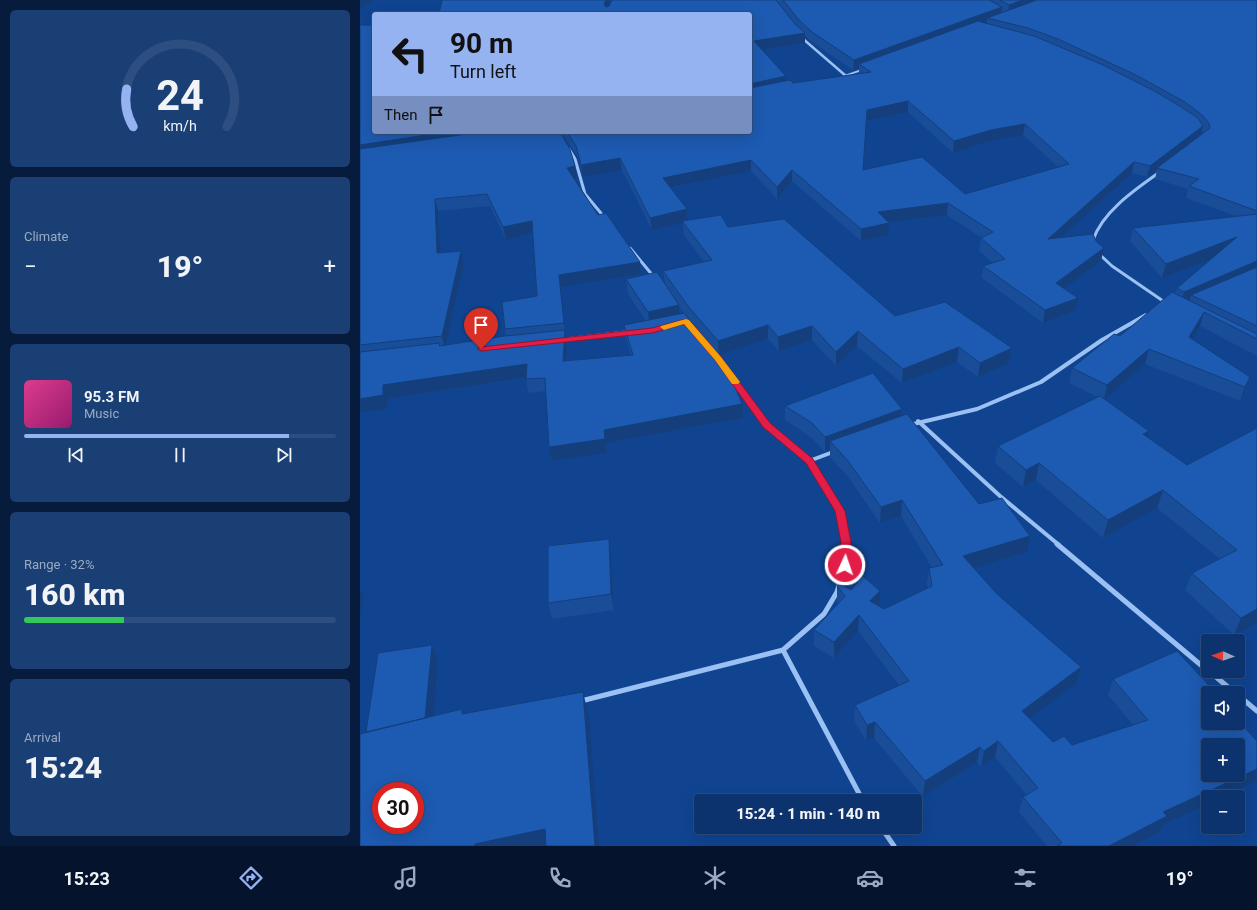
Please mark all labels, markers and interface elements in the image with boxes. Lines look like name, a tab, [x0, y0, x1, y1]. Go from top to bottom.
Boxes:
text: 90 m	[450, 27, 513, 60]
icon: left	[384, 28, 436, 80]
text: Turn left	[450, 61, 516, 82]
text: 24	[156, 70, 204, 119]
icon: arrive	[425, 104, 447, 126]
text: Then	[384, 106, 417, 124]
text: km/h	[163, 117, 197, 133]
text: Climate	[24, 229, 68, 244]
text: 19°	[157, 249, 203, 284]
text: −	[24, 254, 37, 279]
text: +	[324, 254, 336, 279]
pin	[464, 308, 498, 349]
icon: arrive	[470, 314, 492, 336]
text: 95.3 FM	[84, 388, 139, 406]
text: Music	[84, 406, 119, 421]
icon: previous	[65, 444, 87, 466]
icon: pause	[169, 444, 191, 466]
icon: next	[273, 444, 295, 466]
position arrow	[824, 544, 866, 586]
text: Range · 32%	[24, 557, 94, 572]
text: 160 km	[24, 577, 126, 612]
north arrow	[1201, 634, 1245, 678]
map controls	[1201, 634, 1245, 834]
button: sound	[1201, 686, 1245, 730]
text: Arrival	[24, 730, 61, 745]
button: +	[1201, 738, 1245, 782]
text: 15:24	[24, 750, 102, 785]
speed limit sign: 30	[372, 782, 424, 834]
button: −	[1201, 790, 1245, 834]
text: 15:24 · 1 min · 140 m	[736, 805, 880, 823]
icon: directions	[237, 864, 265, 892]
icon: music	[392, 864, 420, 892]
icon: phone	[546, 864, 574, 892]
icon: climate	[701, 864, 729, 892]
icon: car	[856, 864, 884, 892]
icon: filters	[1011, 864, 1039, 892]
text: 15:23	[63, 868, 110, 889]
text: 19°	[1166, 868, 1194, 889]

